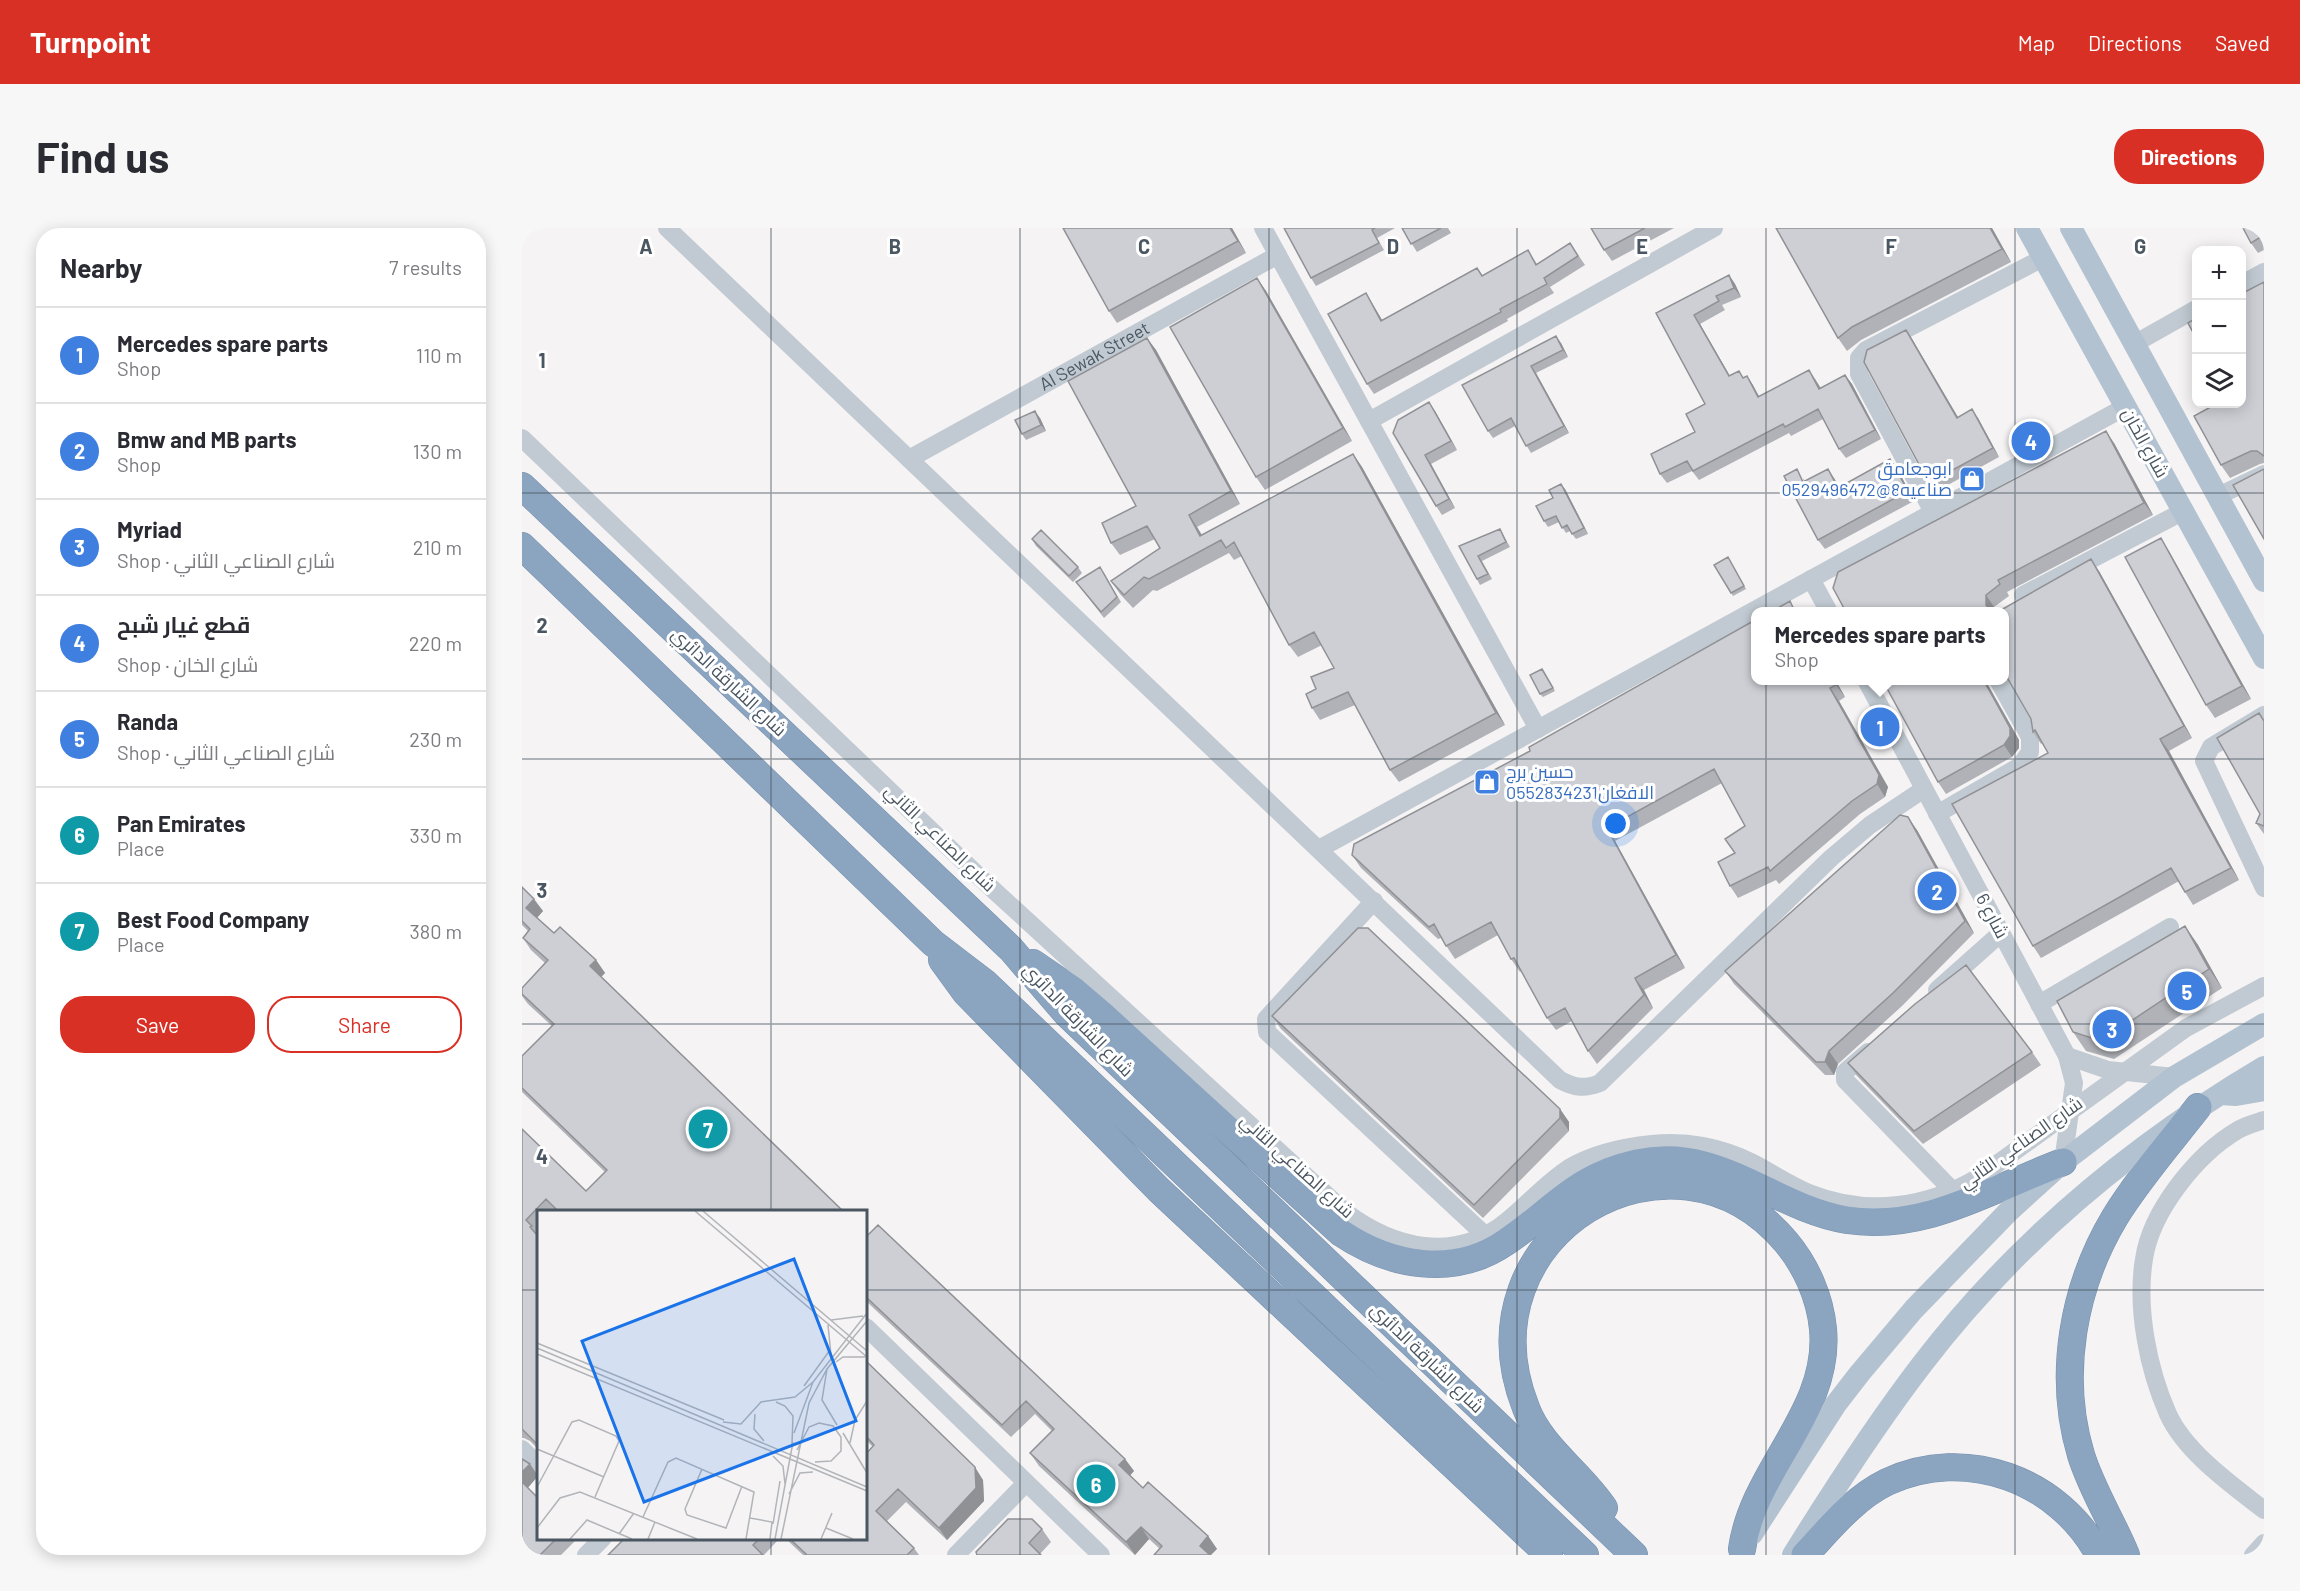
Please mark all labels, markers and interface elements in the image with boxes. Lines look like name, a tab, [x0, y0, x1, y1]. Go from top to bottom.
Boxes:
text: Turnpoint	[30, 25, 151, 59]
text: Map	[2018, 30, 2055, 55]
text: Directions	[2088, 30, 2182, 55]
text: Saved	[2215, 30, 2270, 55]
button: Directions	[2114, 129, 2264, 184]
text: Find us	[36, 131, 169, 181]
text: A	[639, 234, 653, 258]
text: B	[889, 234, 901, 258]
text: C	[1138, 234, 1150, 258]
text: D	[1387, 234, 1399, 258]
text: E	[1636, 234, 1648, 258]
text: F	[1885, 234, 1897, 258]
text: G	[2134, 234, 2146, 258]
map controls	[2192, 246, 2246, 408]
button: +	[2192, 246, 2246, 300]
text: Nearby	[60, 252, 142, 283]
text: 7 results	[389, 255, 462, 279]
button: −	[2192, 300, 2246, 354]
street label: Al Sewak Street	[1035, 316, 1153, 395]
text: Mercedes spare parts	[117, 330, 328, 356]
text: 1	[76, 343, 83, 367]
text: 110 m	[416, 343, 462, 367]
text: 1	[538, 348, 546, 372]
button: layers	[2192, 354, 2246, 408]
text: Shop	[117, 356, 161, 380]
street label: شارع الخان	[2116, 404, 2174, 482]
pin: 4	[2012, 418, 2050, 464]
text: Bmw and MB parts	[117, 426, 296, 452]
text: 2	[74, 439, 85, 463]
text: 130 m	[413, 439, 462, 463]
text: Shop	[117, 452, 161, 476]
place label: ابوجعامق صناعيه8@0529496472	[1781, 457, 1952, 500]
shop icon: ابوجعامق صناعيه8@0529496472	[1957, 464, 1987, 494]
text: Myriad	[117, 516, 182, 542]
text: 3	[74, 535, 85, 559]
text: 210 m	[413, 535, 462, 559]
text: Shop · شارع الصناعي الثاني	[117, 548, 335, 572]
popup	[1751, 607, 2009, 685]
text: قطع غيار شبح	[117, 611, 250, 637]
text: 2	[536, 613, 548, 637]
text: Mercedes spare parts	[1774, 621, 1986, 647]
street label: شارع الشارقة الدائري	[665, 622, 792, 743]
text: 4	[73, 631, 86, 655]
text: 220 m	[409, 631, 462, 655]
text: Shop	[1774, 647, 1819, 671]
text: Shop · شارع الخان	[117, 652, 258, 676]
pin: 1	[1860, 704, 1900, 750]
text: Randa	[117, 708, 178, 734]
text: 5	[74, 727, 85, 751]
text: 230 m	[409, 727, 462, 751]
text: Shop · شارع الصناعي الثاني	[117, 740, 335, 764]
place label: حسين برج الافغان0552834231	[1506, 760, 1654, 804]
shop icon: حسين برج الافغان0552834231	[1472, 767, 1502, 797]
street label: شارع الصناعي الثاني	[878, 779, 1001, 899]
your location	[1601, 809, 1630, 838]
text: Pan Emirates	[117, 810, 246, 836]
text: 6	[74, 823, 85, 847]
text: 330 m	[410, 823, 462, 847]
text: Place	[117, 836, 165, 860]
pin: 2	[1918, 868, 1956, 914]
text: 3	[537, 878, 547, 902]
street label: شارع 6	[1970, 889, 2014, 943]
text: Best Food Company	[117, 906, 309, 932]
text: 7	[75, 919, 84, 943]
text: 380 m	[409, 919, 462, 943]
text: Place	[117, 932, 165, 956]
street label: شارع الشارقة الدائري	[1016, 958, 1138, 1083]
pin: 5	[2168, 968, 2206, 1014]
button: Save	[60, 996, 255, 1053]
button: Share	[267, 996, 462, 1053]
pin: 3	[2092, 1006, 2132, 1052]
street label: شارع الصناعي الثاني	[1955, 1091, 2089, 1196]
pin: 7	[688, 1106, 728, 1152]
street label: شارع الصناعي الثاني	[1234, 1108, 1359, 1225]
text: 4	[536, 1144, 548, 1168]
inset map	[537, 1210, 867, 1540]
street label: شارع الشارقة الدائري	[1364, 1298, 1489, 1420]
pin: 6	[1076, 1462, 1116, 1506]

